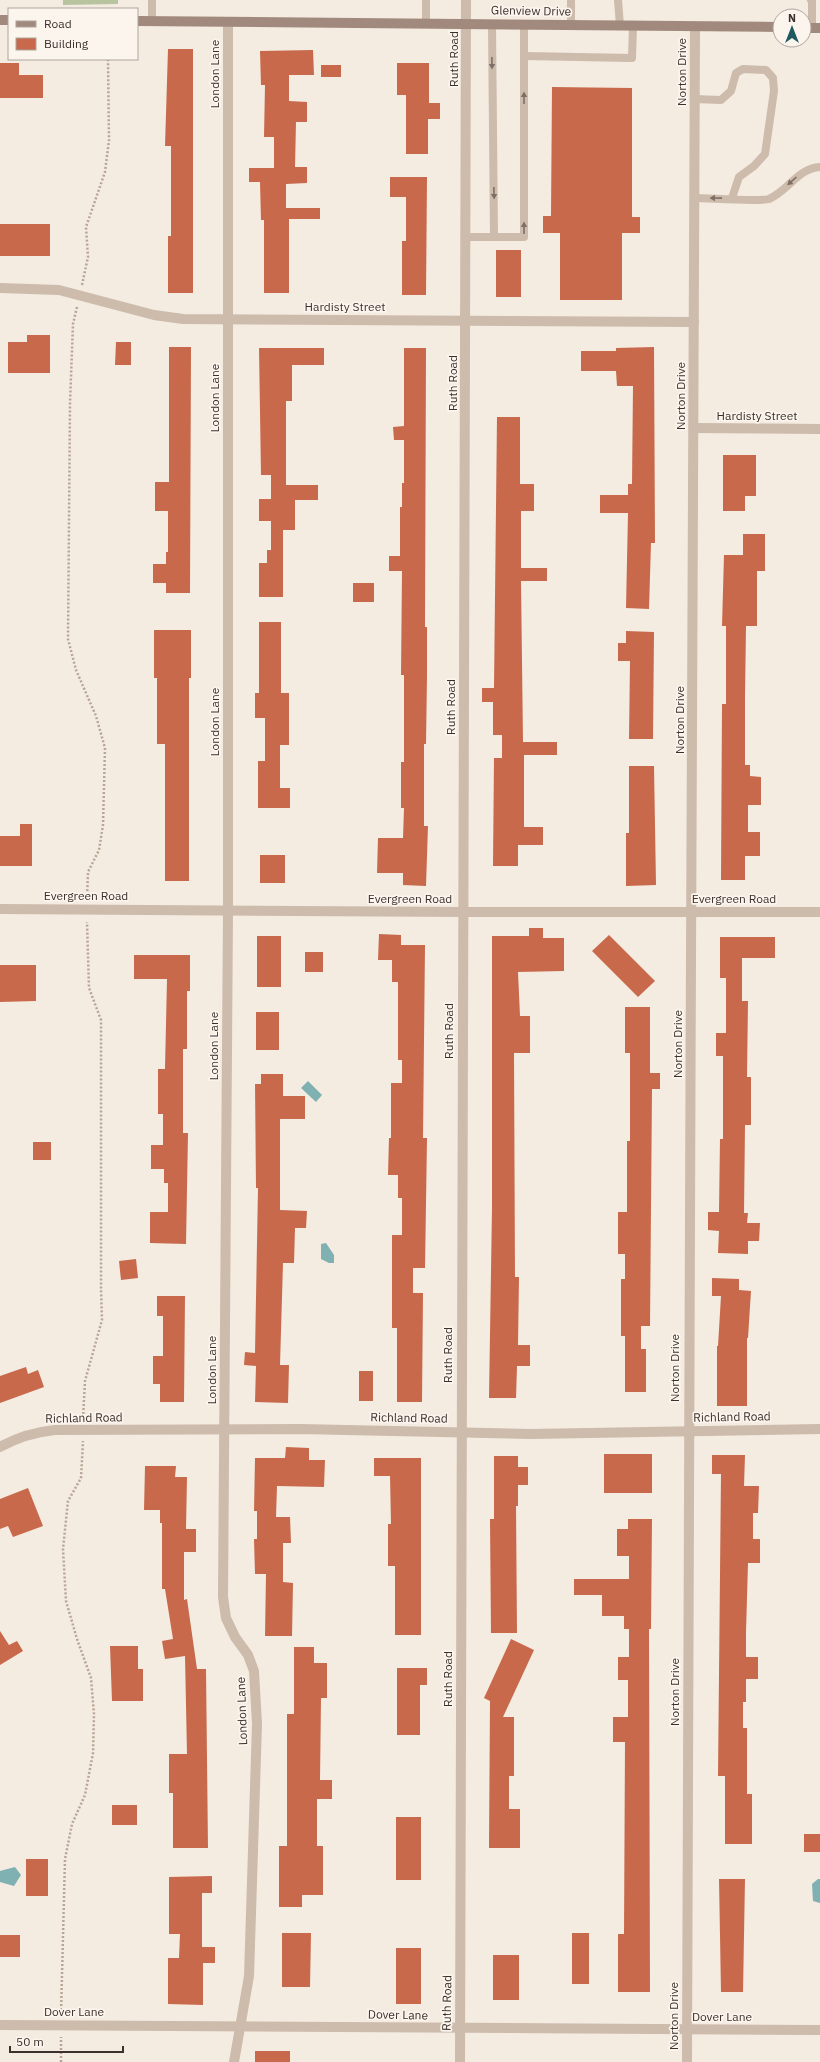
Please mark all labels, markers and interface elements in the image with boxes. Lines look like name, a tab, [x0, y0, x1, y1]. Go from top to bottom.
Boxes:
street label: Glenview Drive	[491, 2, 572, 19]
legend	[8, 8, 138, 60]
north arrow	[772, 8, 812, 48]
text: N	[788, 11, 796, 25]
text: Road	[44, 16, 72, 31]
street label: Ruth Road	[446, 31, 461, 87]
text: Building	[44, 36, 89, 51]
street label: Norton Drive	[674, 38, 689, 106]
street label: London Lane	[207, 39, 222, 108]
one-way arrow	[489, 57, 495, 70]
one-way arrow	[521, 91, 527, 104]
one-way arrow	[787, 177, 797, 186]
one-way arrow	[491, 187, 497, 200]
one-way arrow	[709, 195, 722, 201]
one-way arrow	[521, 221, 527, 234]
street label: Hardisty Street	[305, 299, 385, 314]
street label: Ruth Road	[445, 355, 460, 411]
street label: Norton Drive	[673, 362, 688, 430]
street label: London Lane	[207, 363, 222, 432]
street label: Hardisty Street	[717, 408, 797, 423]
street label: Ruth Road	[443, 679, 458, 735]
street label: Norton Drive	[672, 686, 687, 754]
street label: London Lane	[207, 687, 222, 756]
street label: Evergreen Road	[44, 888, 128, 903]
street label: Evergreen Road	[368, 891, 452, 906]
street label: Evergreen Road	[692, 891, 776, 906]
street label: Ruth Road	[441, 1003, 456, 1059]
street label: Norton Drive	[670, 1010, 685, 1078]
street label: London Lane	[206, 1011, 221, 1080]
street label: Ruth Road	[440, 1327, 455, 1383]
street label: Norton Drive	[667, 1334, 682, 1402]
street label: London Lane	[204, 1335, 219, 1404]
street label: Richland Road	[693, 1408, 771, 1425]
street label: Richland Road	[45, 1409, 123, 1426]
street label: Richland Road	[370, 1409, 448, 1426]
street label: Ruth Road	[440, 1651, 455, 1707]
street label: Norton Drive	[667, 1658, 682, 1726]
street label: London Lane	[233, 1676, 250, 1746]
street label: Ruth Road	[439, 1975, 454, 2031]
street label: Norton Drive	[666, 1982, 681, 2050]
street label: Dover Lane	[44, 2004, 104, 2019]
street label: Dover Lane	[368, 2006, 429, 2023]
street label: Dover Lane	[692, 2009, 752, 2024]
scale bar	[10, 2028, 123, 2054]
text: 50 m	[16, 2034, 44, 2049]

